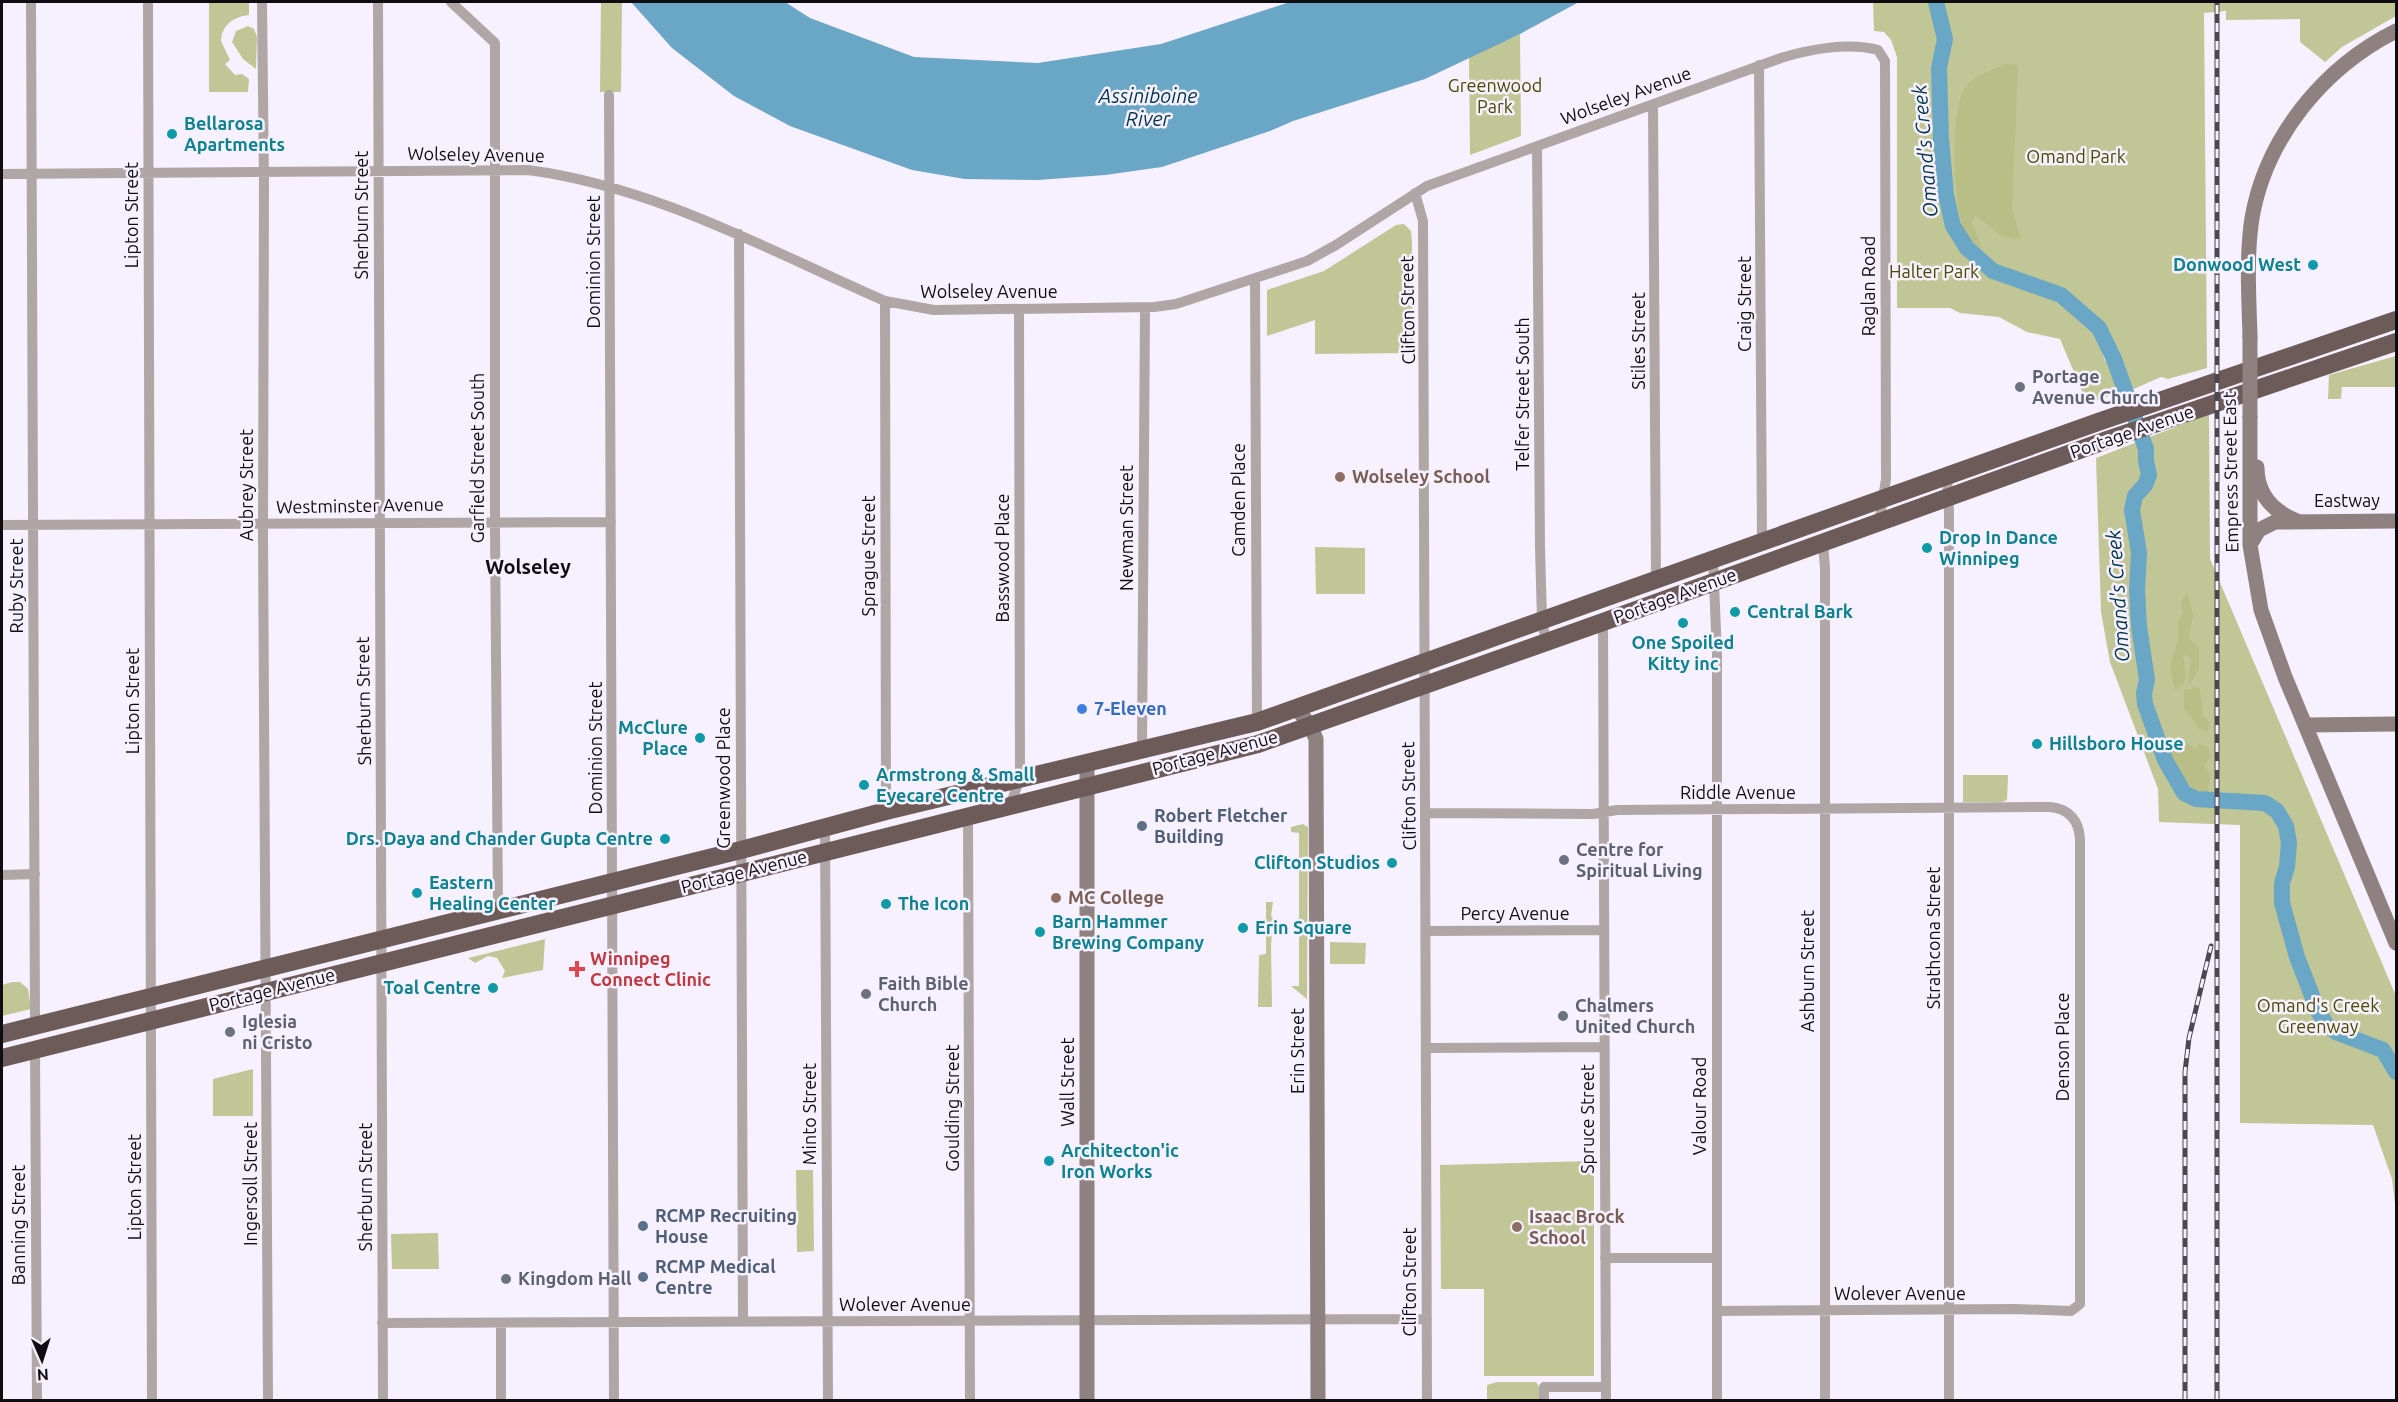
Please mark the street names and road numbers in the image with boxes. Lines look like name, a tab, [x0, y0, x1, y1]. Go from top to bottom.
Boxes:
street label: Wolseley Avenue	[1558, 62, 1694, 128]
street label: Wolseley Avenue	[407, 143, 545, 165]
street label: Sherburn Street	[351, 151, 371, 279]
street label: Lipton Street	[121, 162, 141, 268]
street label: Dominion Street	[583, 196, 603, 328]
street label: Raglan Road	[1858, 236, 1878, 336]
street label: Clifton Street	[1396, 255, 1418, 365]
street label: Craig Street	[1734, 256, 1754, 352]
street label: Wolseley Avenue	[920, 281, 1058, 301]
street label: Stiles Street	[1628, 292, 1648, 390]
street label: Telfer Street South	[1512, 317, 1532, 471]
street label: Garfield Street South	[467, 373, 487, 543]
street label: Empress Street East	[2219, 391, 2241, 553]
street label: Portage Avenue	[2067, 401, 2196, 462]
street label: Aubrey Street	[236, 429, 256, 541]
street label: Camden Place	[1228, 443, 1248, 557]
street label: Newman Street	[1116, 465, 1136, 591]
street label: Eastway	[2314, 490, 2380, 510]
street label: Westminster Avenue	[276, 494, 444, 516]
street label: Basswood Place	[992, 494, 1012, 623]
street label: Sprague Street	[858, 496, 878, 616]
street label: Ruby Street	[6, 538, 26, 634]
street label: Portage Avenue	[1611, 564, 1739, 627]
street label: Sherburn Street	[352, 636, 374, 766]
street label: Lipton Street	[122, 648, 142, 754]
street label: Dominion Street	[585, 682, 605, 814]
street label: Greenwood Place	[713, 707, 733, 849]
street label: Portage Avenue	[1150, 726, 1280, 778]
street label: Clifton Street	[1397, 741, 1419, 851]
street label: Riddle Avenue	[1680, 782, 1796, 802]
street label: Portage Avenue	[679, 846, 809, 896]
street label: Strathcona Street	[1923, 867, 1943, 1009]
street label: Percy Avenue	[1460, 903, 1570, 923]
street label: Ashburn Street	[1797, 910, 1817, 1032]
street label: Portage Avenue	[207, 964, 337, 1014]
street label: Denson Place	[2052, 993, 2072, 1101]
street label: Erin Street	[1287, 1008, 1307, 1094]
street label: Wall Street	[1057, 1037, 1077, 1127]
street label: Goulding Street	[942, 1044, 962, 1172]
street label: Valour Road	[1689, 1057, 1709, 1155]
street label: Minto Street	[799, 1063, 819, 1165]
street label: Spruce Street	[1577, 1064, 1597, 1174]
street label: Ingersoll Street	[240, 1122, 260, 1246]
street label: Sherburn Street	[355, 1123, 375, 1251]
street label: Lipton Street	[124, 1134, 144, 1240]
street label: Banning Street	[8, 1165, 28, 1285]
street label: Clifton Street	[1399, 1227, 1419, 1337]
street label: Wolever Avenue	[1834, 1283, 1966, 1303]
street label: Wolever Avenue	[839, 1294, 971, 1314]

